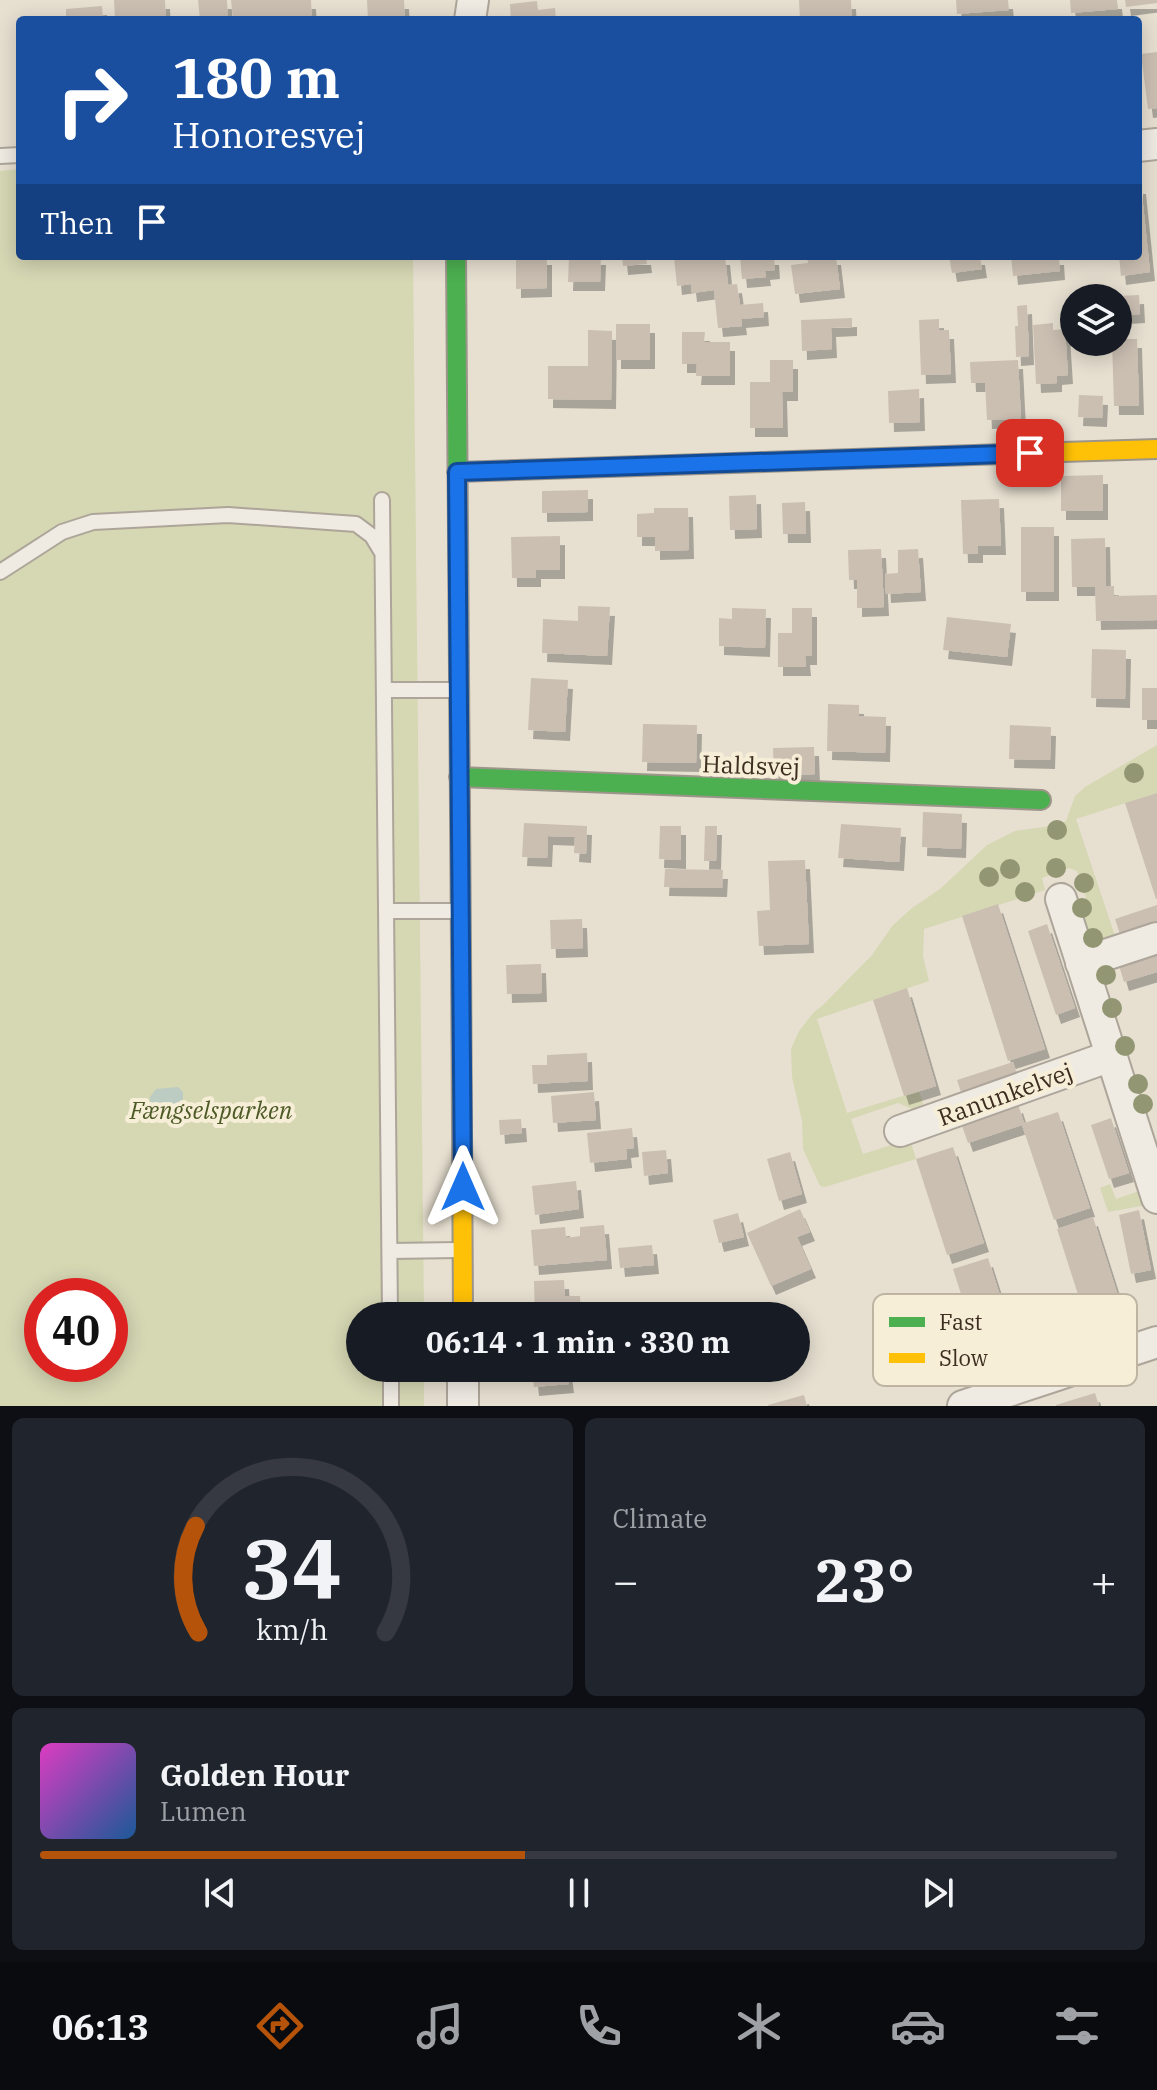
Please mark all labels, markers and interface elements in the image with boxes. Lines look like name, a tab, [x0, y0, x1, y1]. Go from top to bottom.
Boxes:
text: 180 m	[172, 41, 340, 113]
icon: right	[40, 48, 144, 152]
text: Honoresvej	[172, 111, 366, 158]
icon: arrive	[130, 200, 174, 244]
text: Then	[40, 203, 114, 242]
map controls	[1060, 284, 1132, 356]
button: layers	[1060, 284, 1132, 356]
pin	[996, 419, 1064, 487]
icon: arrive	[1008, 431, 1052, 475]
street label: Haldsvej	[701, 747, 801, 783]
street label: Ranunkelvej	[933, 1055, 1077, 1133]
park label: Fængselsparken	[129, 1094, 293, 1126]
position arrow	[421, 1145, 505, 1229]
speed limit sign: 40	[24, 1278, 128, 1382]
legend	[873, 1294, 1137, 1386]
text: Fast	[939, 1307, 982, 1336]
text: 06:14 · 1 min · 330 m	[426, 1322, 730, 1361]
text: Slow	[939, 1343, 988, 1372]
text: Climate	[613, 1501, 707, 1535]
text: 34	[242, 1514, 342, 1622]
text: 23°	[815, 1540, 915, 1619]
text: −	[613, 1552, 639, 1609]
text: +	[1091, 1552, 1117, 1609]
text: km/h	[256, 1611, 328, 1648]
text: Golden Hour	[160, 1755, 349, 1794]
text: Lumen	[160, 1794, 247, 1828]
icon: previous	[198, 1871, 242, 1915]
icon: pause	[557, 1871, 601, 1915]
icon: next	[916, 1871, 960, 1915]
icon: directions	[252, 1998, 308, 2054]
icon: music	[412, 1998, 468, 2054]
icon: phone	[571, 1998, 627, 2054]
icon: climate	[731, 1998, 787, 2054]
icon: car	[890, 1998, 946, 2054]
icon: filters	[1049, 1998, 1105, 2054]
text: 06:13	[52, 2003, 149, 2050]

